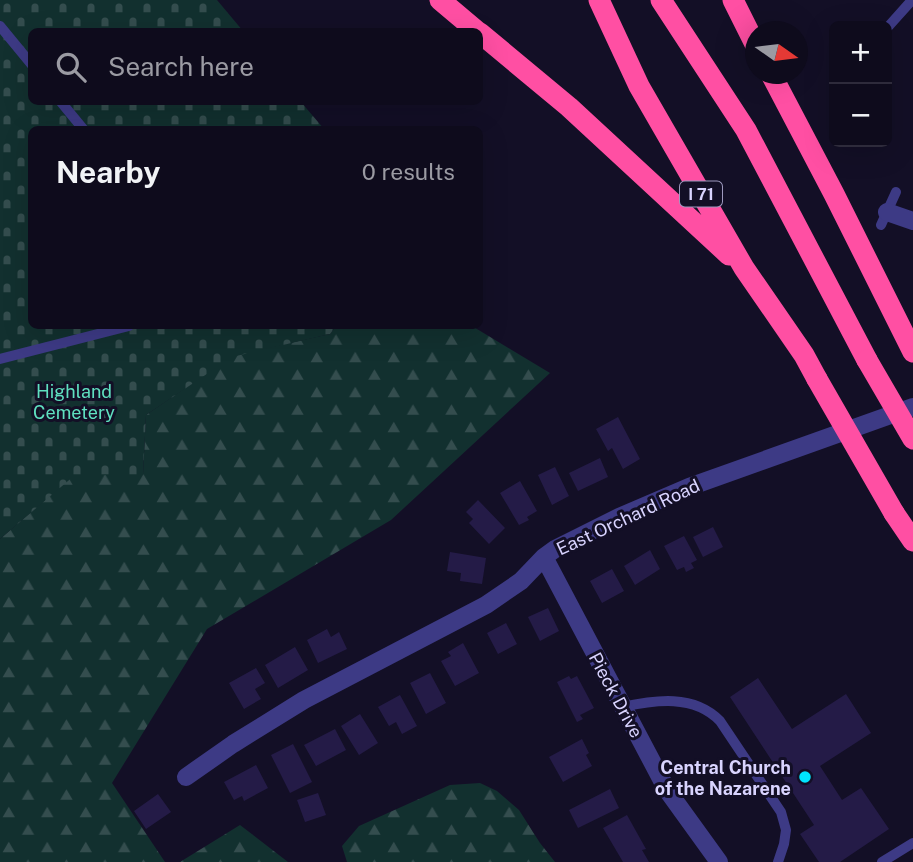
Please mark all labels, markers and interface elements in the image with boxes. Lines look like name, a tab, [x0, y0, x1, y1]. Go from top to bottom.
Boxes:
north arrow	[745, 21, 808, 84]
map controls	[829, 21, 892, 147]
button: +	[829, 21, 892, 84]
search box	[28, 28, 483, 105]
icon: search	[52, 48, 90, 86]
text: Search here	[108, 51, 254, 82]
button: −	[829, 84, 892, 147]
text: Nearby	[56, 154, 160, 190]
text: 0 results	[362, 158, 455, 185]
road number: I 71	[680, 182, 722, 206]
park label: Highland Cemetery	[33, 381, 115, 423]
street label: East Orchard Road	[553, 475, 703, 559]
street label: Pieck Drive	[585, 649, 647, 741]
place label: Central Church of the Nazarene	[655, 757, 791, 799]
marker: Central Church of the Nazarene	[797, 769, 813, 785]

